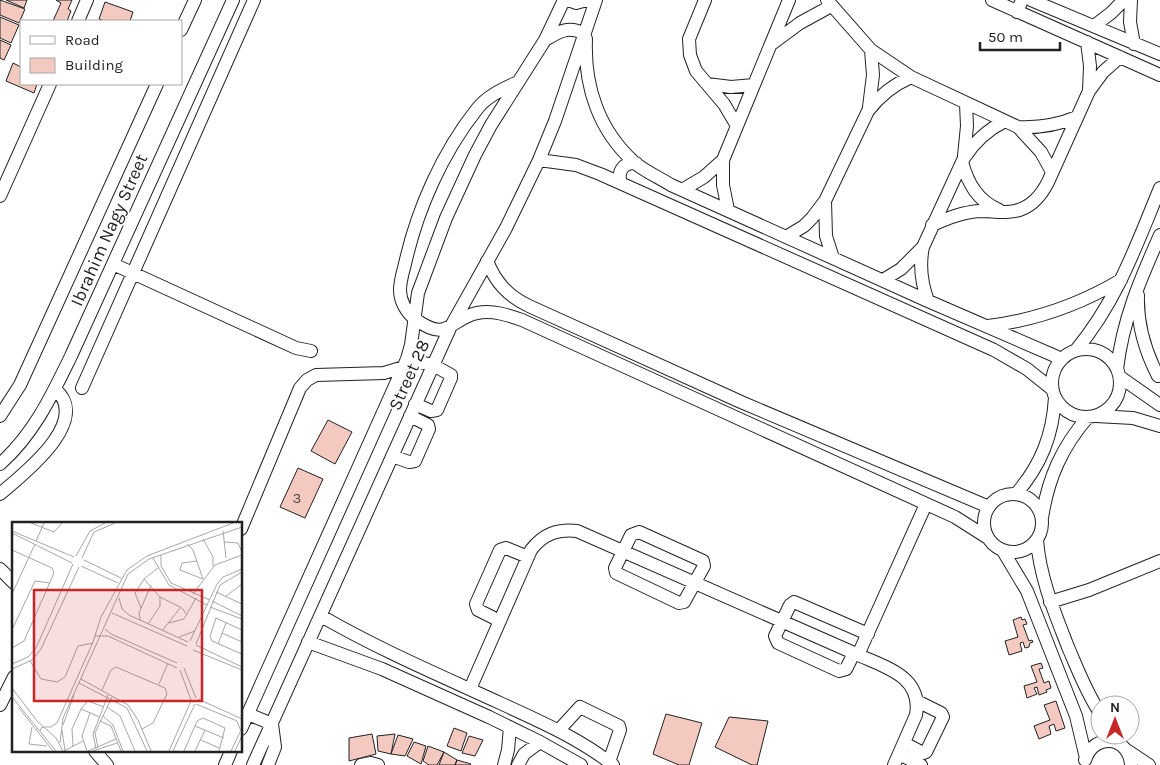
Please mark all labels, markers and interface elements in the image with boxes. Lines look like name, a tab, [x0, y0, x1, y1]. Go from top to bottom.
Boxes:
legend	[20, 20, 182, 85]
scale bar	[980, 20, 1060, 52]
text: 50 m	[988, 28, 1023, 46]
text: Road	[65, 31, 100, 49]
text: Building	[65, 56, 123, 74]
street label: Ibrahim Nagy Street	[66, 150, 153, 309]
street label: Street 28	[384, 336, 434, 414]
house number: 3	[293, 489, 301, 507]
inset map	[12, 522, 242, 752]
north arrow	[1090, 695, 1140, 745]
text: N	[1110, 699, 1120, 716]

